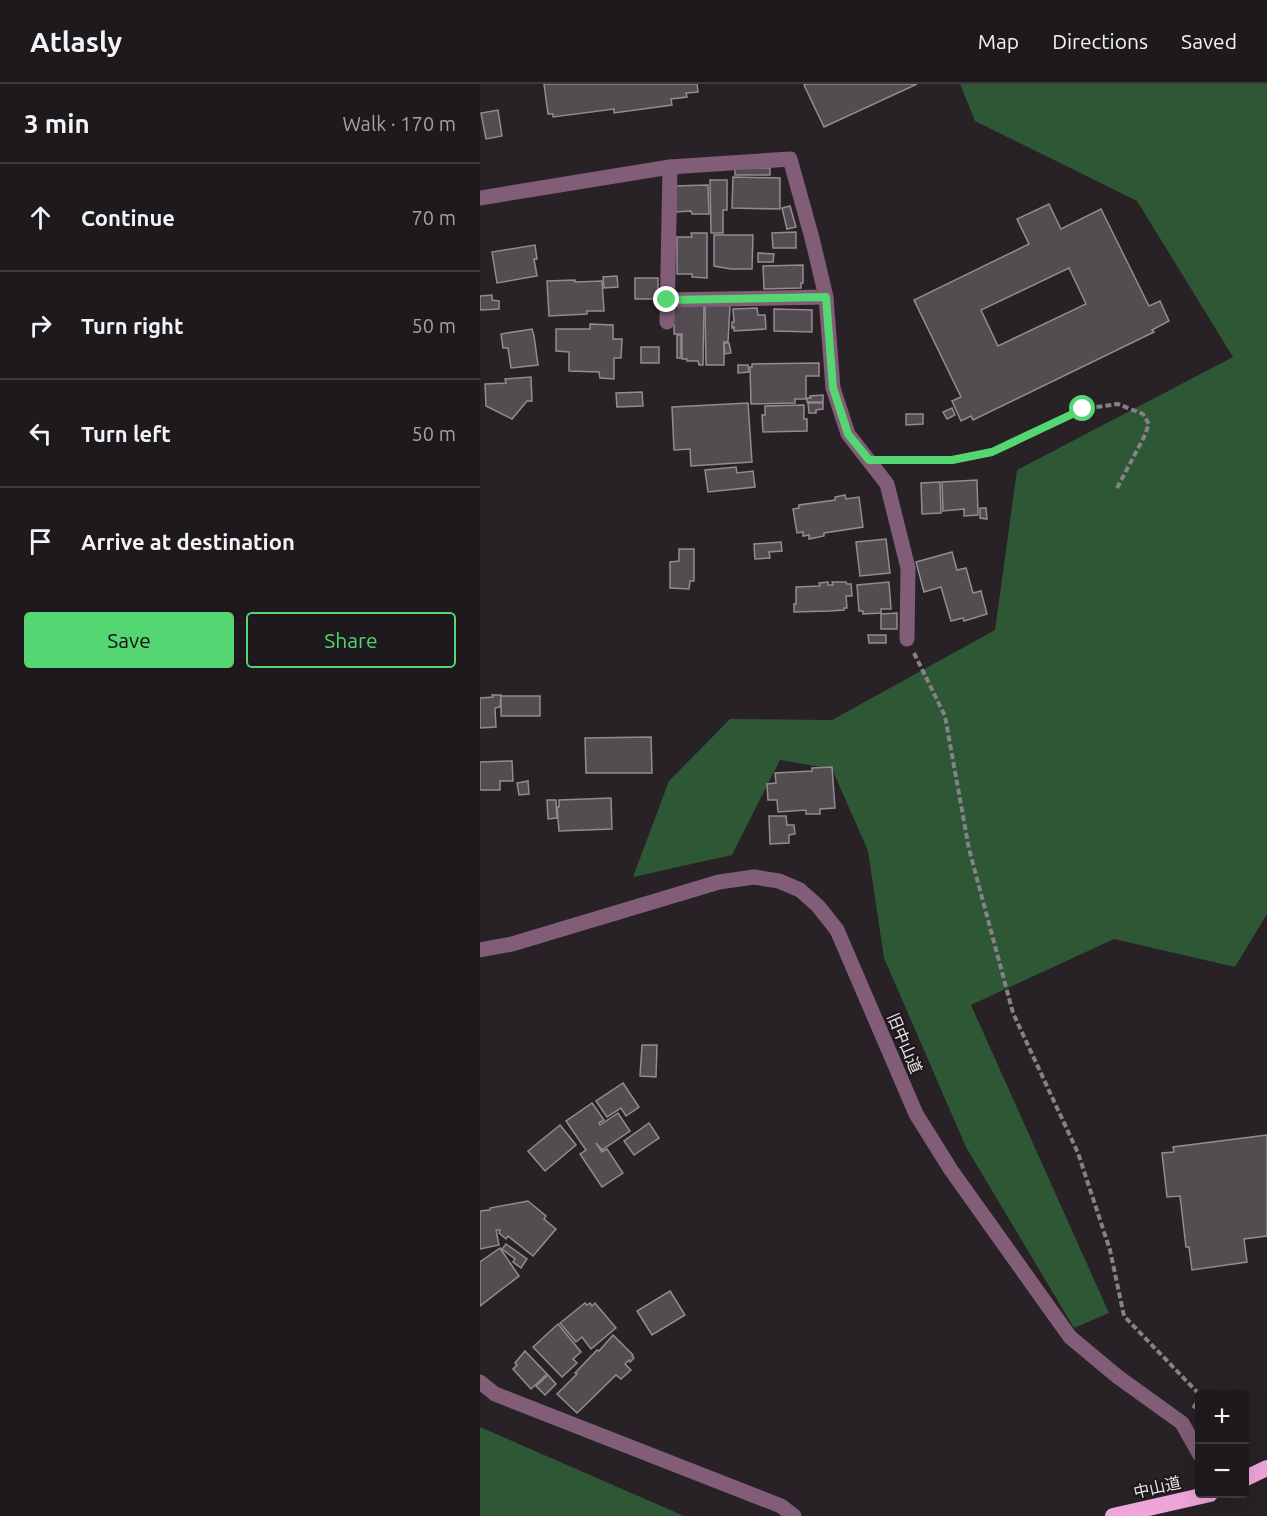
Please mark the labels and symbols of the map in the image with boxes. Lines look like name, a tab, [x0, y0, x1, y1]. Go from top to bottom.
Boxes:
route end	[653, 286, 679, 312]
route start	[1069, 395, 1095, 421]
street label: 旧中山道	[884, 1010, 926, 1076]
street label: 中山道	[1132, 1473, 1182, 1501]

